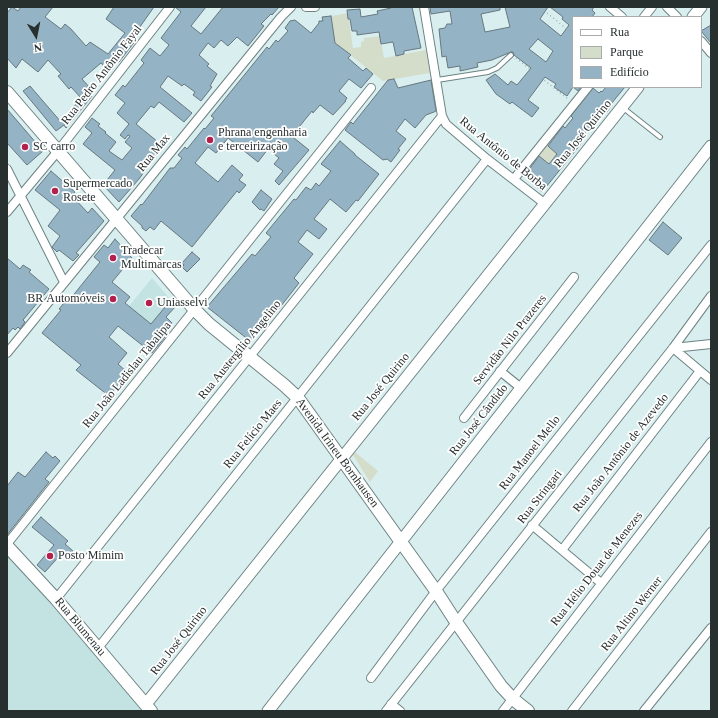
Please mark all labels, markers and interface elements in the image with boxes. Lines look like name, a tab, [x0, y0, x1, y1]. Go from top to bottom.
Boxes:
north arrow	[16, 16, 56, 56]
legend	[572, 16, 702, 88]
street label: Rua Pedro Antônio Fayal	[59, 22, 145, 128]
text: Rua	[610, 25, 629, 39]
text: N	[33, 41, 43, 54]
text: Parque	[610, 45, 643, 59]
text: Edifício	[610, 65, 649, 79]
street label: Rua José Quirino	[551, 97, 615, 171]
street label: Rua Antônio de Borba	[456, 114, 550, 194]
place label: Phrana engenharia e terceirização	[218, 126, 307, 154]
street label: Rua Max	[134, 131, 174, 175]
marker: Phrana engenharia e terceirização	[205, 135, 215, 145]
place label: SC carro	[33, 140, 75, 154]
marker: SC carro	[20, 142, 30, 152]
place label: Supermercado Rosete	[63, 177, 132, 205]
marker: Supermercado Rosete	[50, 186, 60, 196]
place label: Tradecar Multimarcas	[121, 244, 182, 272]
marker: Tradecar Multimarcas	[108, 253, 118, 263]
place label: BR Automóveis	[27, 292, 105, 306]
street label: Servidão Nilo Prazeres	[470, 292, 550, 388]
marker: BR Automóveis	[108, 294, 118, 304]
place label: Uniasselvi	[157, 296, 208, 310]
street label: Rua Austergílio Angelino	[195, 297, 285, 403]
marker: Uniasselvi	[144, 298, 154, 308]
street label: Rua João Ladislau Tabalipa	[80, 319, 174, 431]
street label: Rua José Quirino	[349, 350, 413, 424]
street label: Rua José Cândido	[447, 381, 511, 459]
street label: Rua João Antônio de Azevedo	[570, 391, 672, 515]
street label: Avenida Irineu Bornhausen	[292, 395, 382, 511]
street label: Rua Felício Maes	[221, 397, 285, 471]
street label: Rua Manoel Mello	[496, 413, 564, 493]
street label: Rua Stringari	[515, 467, 565, 527]
street label: Rua Hélio Douat de Menezes	[548, 509, 646, 629]
place label: Posto Mimim	[58, 549, 124, 563]
marker: Posto Mimim	[45, 551, 55, 561]
street label: Rua Altino Werner	[598, 574, 666, 654]
street label: Rua Blumenau	[51, 595, 109, 659]
street label: Rua José Quirino	[148, 604, 210, 678]

